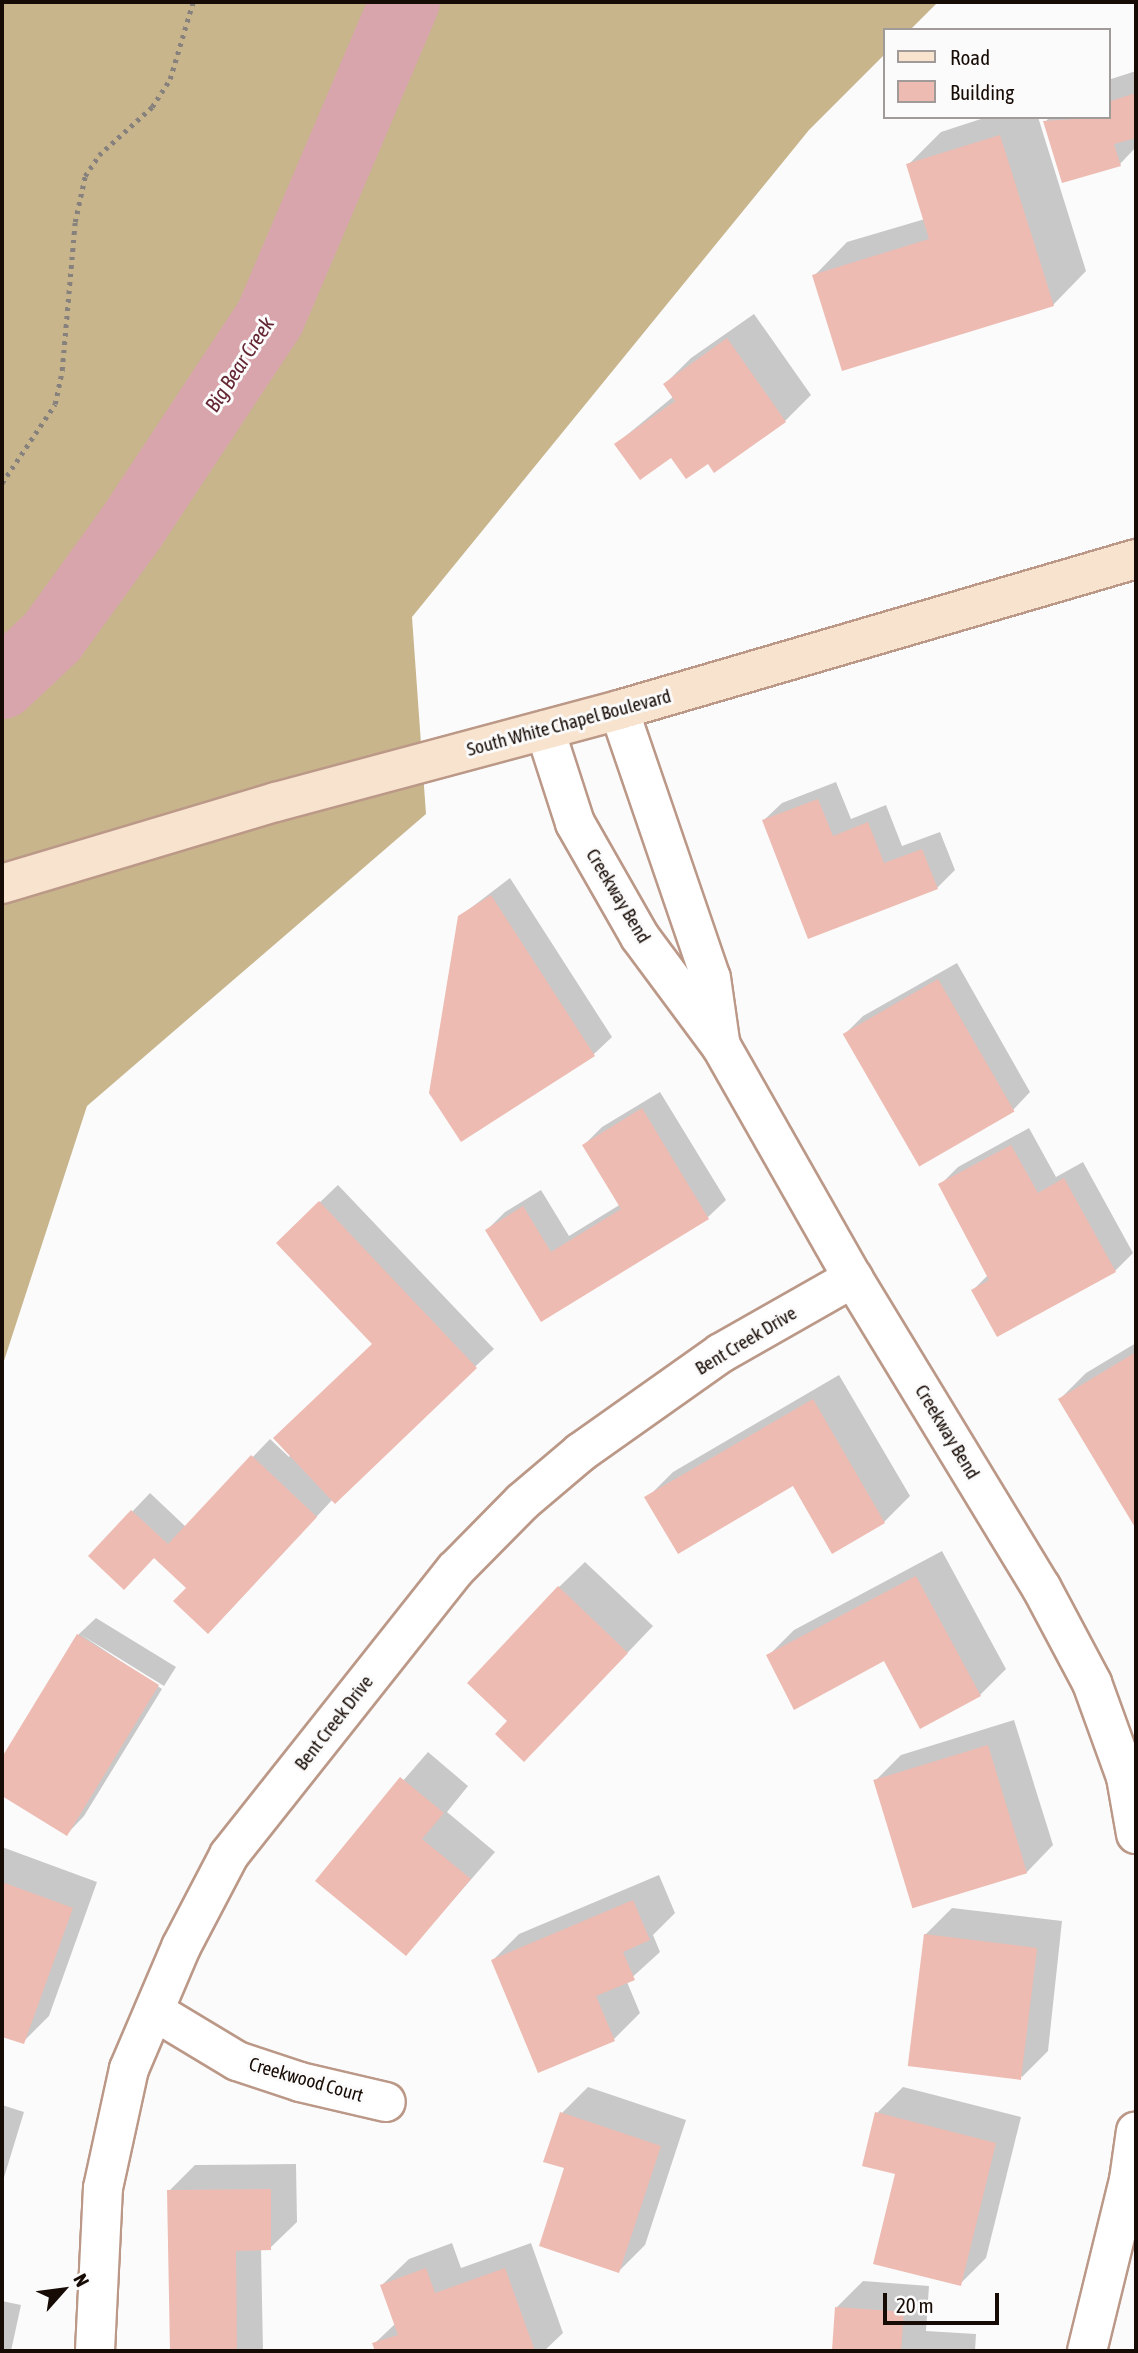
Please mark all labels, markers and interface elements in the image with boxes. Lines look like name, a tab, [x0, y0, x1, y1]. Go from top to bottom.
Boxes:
legend	[883, 28, 1110, 119]
text: Road	[950, 45, 990, 69]
text: Building	[950, 80, 1014, 104]
water label: Big Bear Creek	[199, 312, 279, 416]
street label: South White Chapel Boulevard	[464, 685, 674, 761]
street label: Creekway Bend	[581, 845, 655, 947]
street label: Bent Creek Drive	[691, 1302, 801, 1380]
street label: Creekway Bend	[910, 1381, 984, 1483]
street label: Bent Creek Drive	[290, 1671, 378, 1775]
street label: Creekwood Court	[246, 2053, 366, 2107]
north arrow	[28, 2255, 98, 2325]
text: N	[69, 2270, 94, 2290]
scale bar	[886, 2280, 1002, 2324]
text: 20 m	[896, 2293, 934, 2317]

